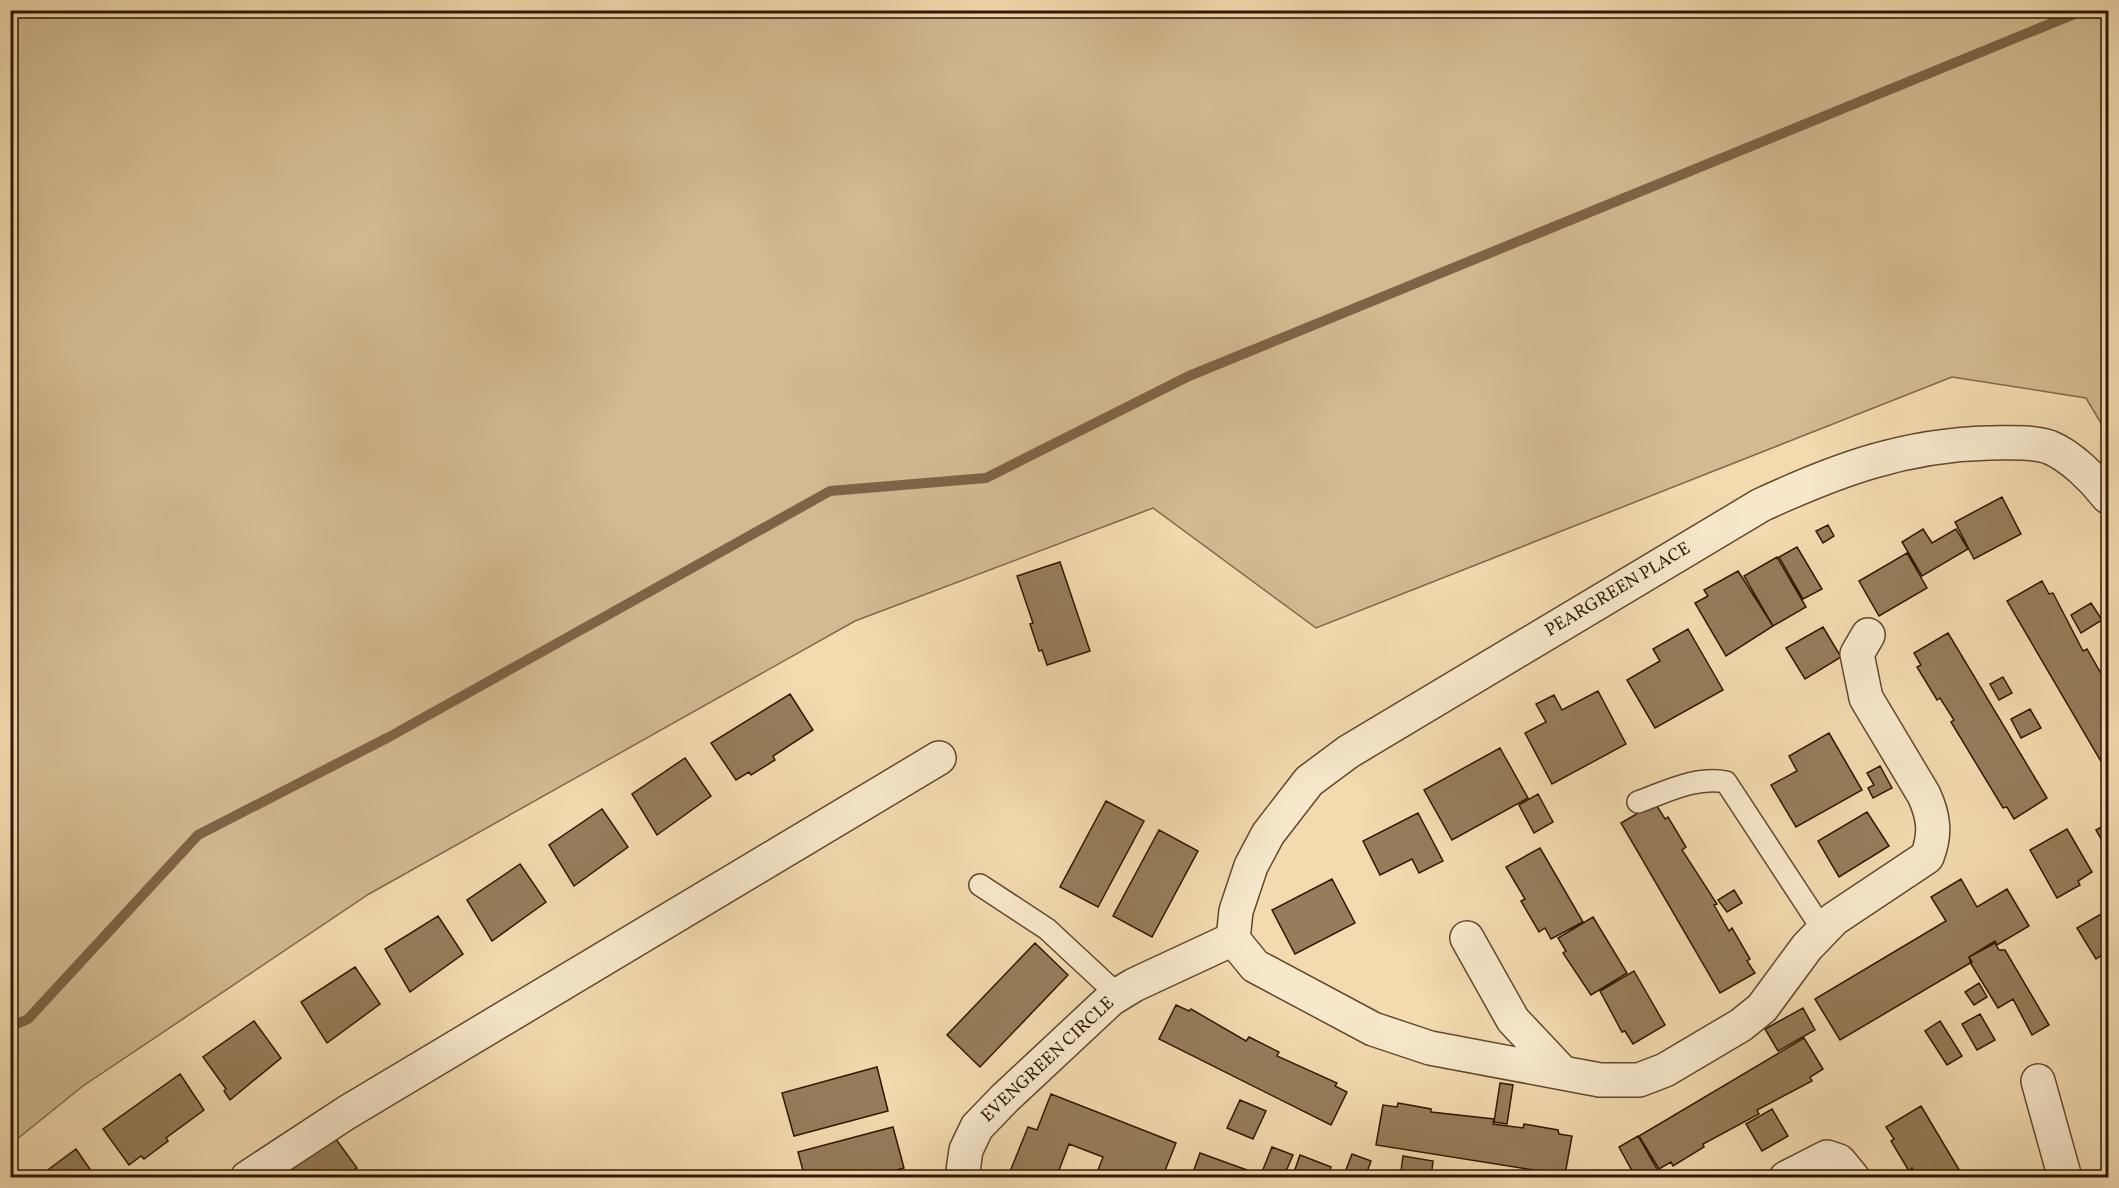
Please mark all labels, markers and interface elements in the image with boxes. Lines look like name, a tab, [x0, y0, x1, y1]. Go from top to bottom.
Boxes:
street label: PEARGREEN PLACE	[1541, 537, 1696, 643]
street label: EVENGREEN CIRCLE	[976, 991, 1120, 1129]

